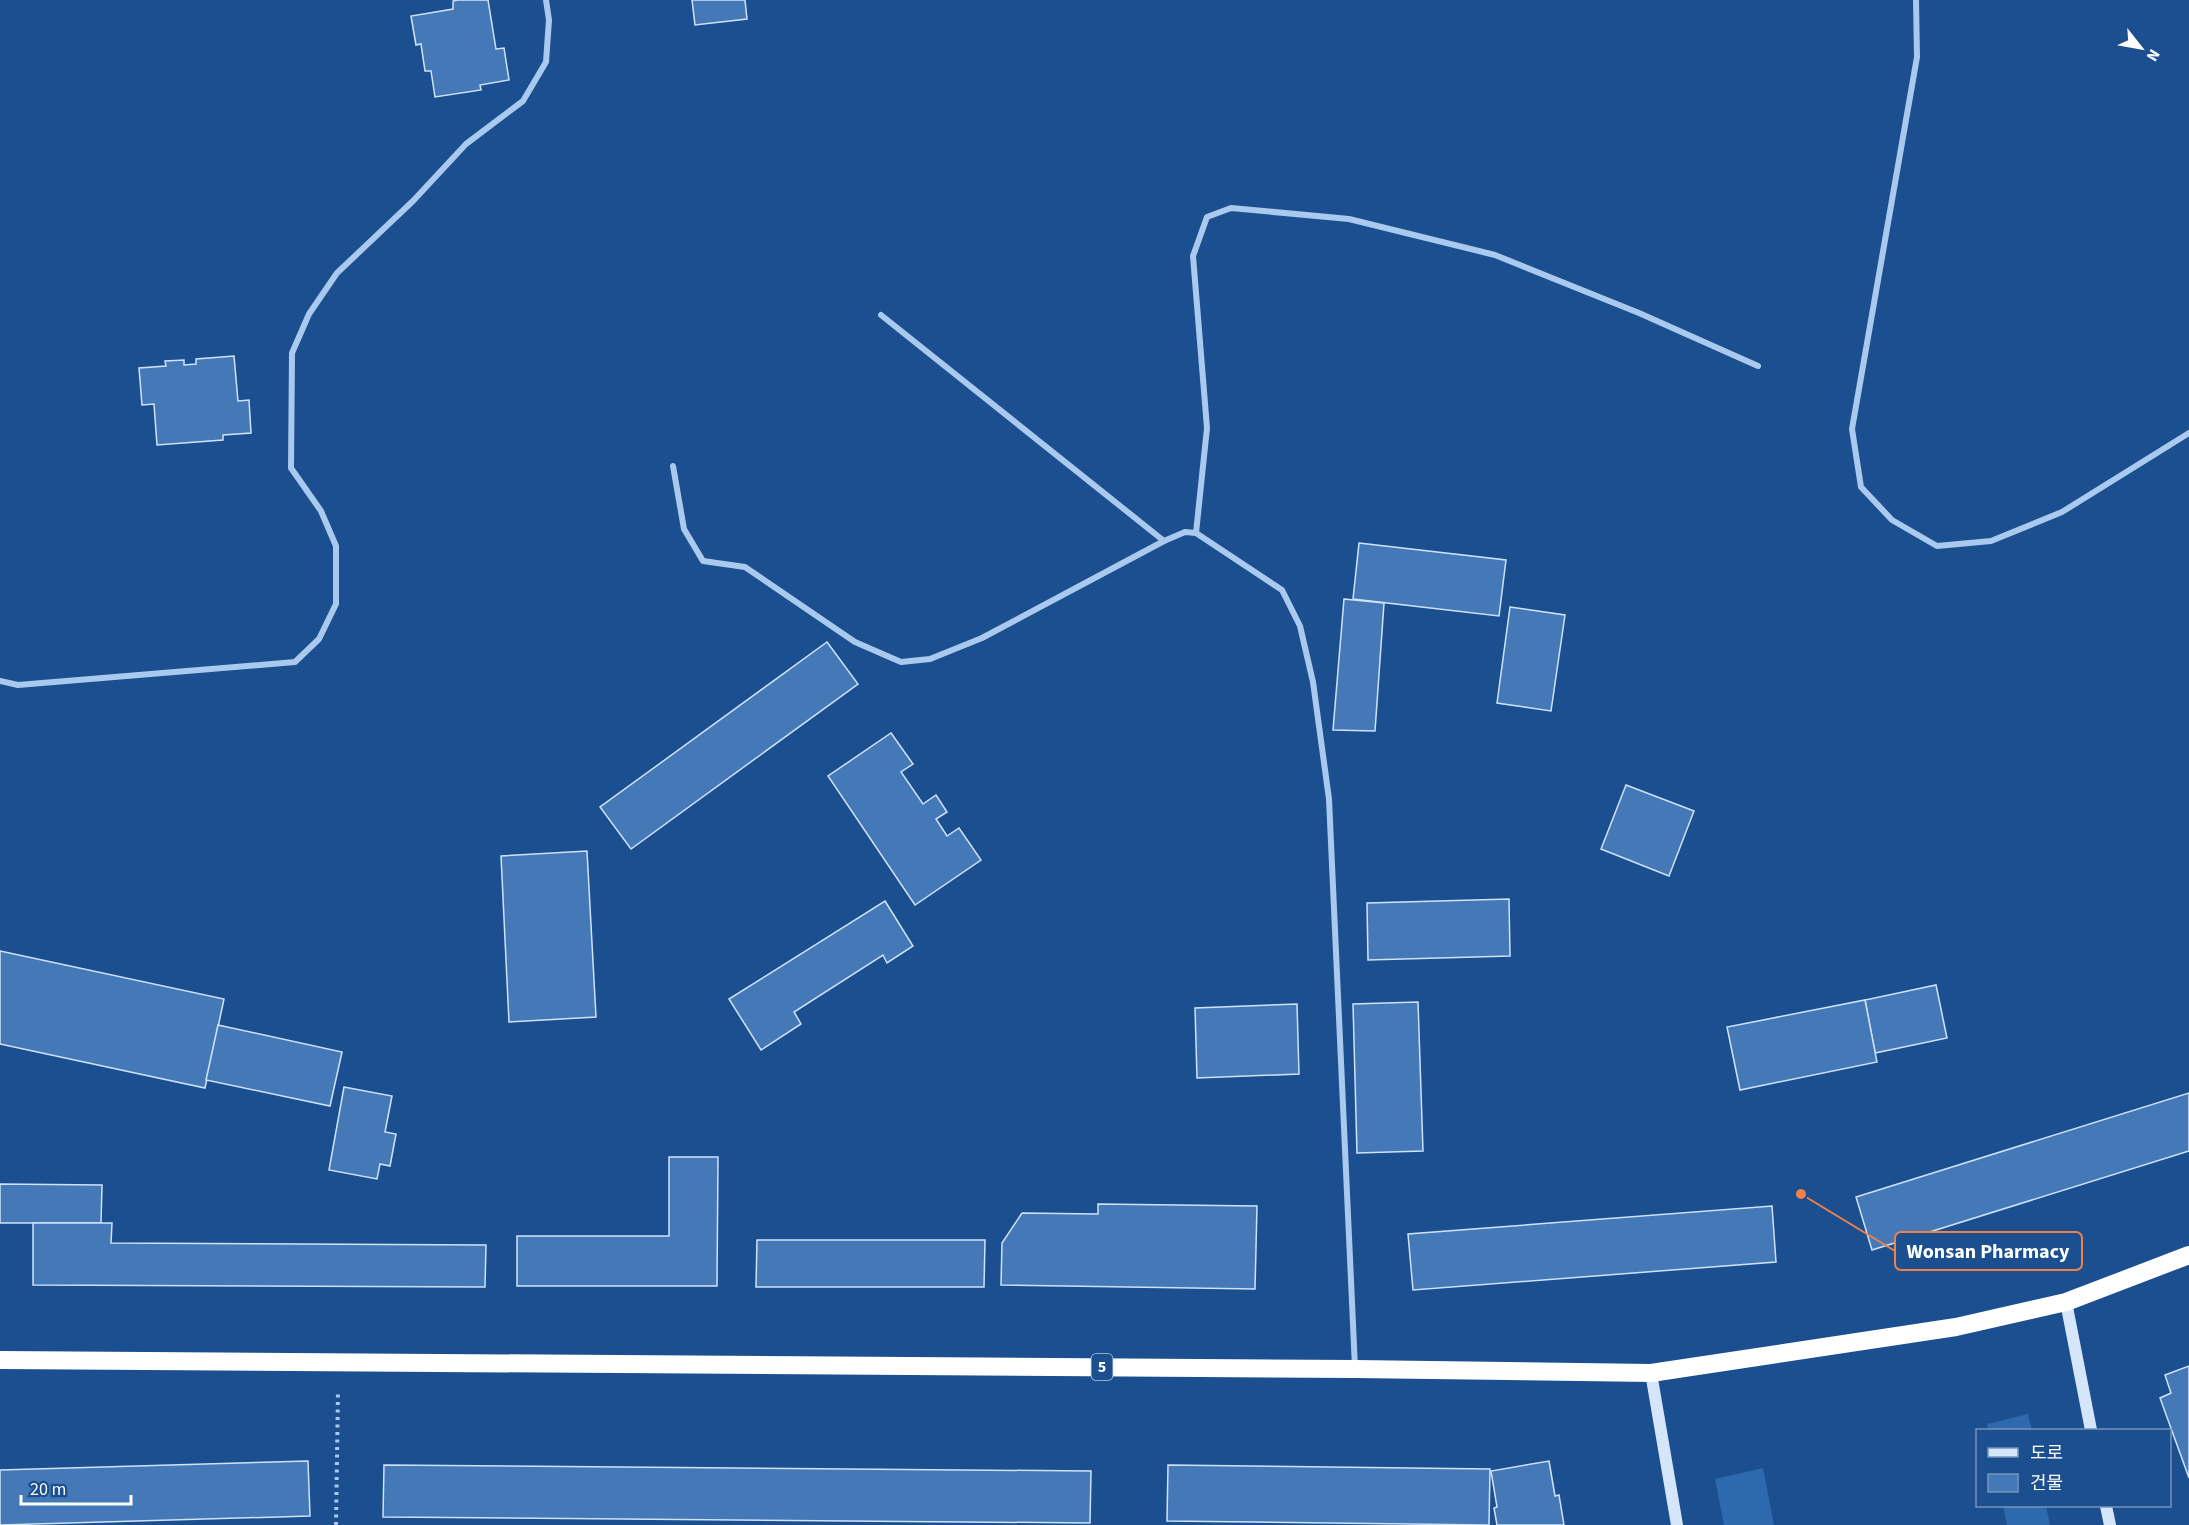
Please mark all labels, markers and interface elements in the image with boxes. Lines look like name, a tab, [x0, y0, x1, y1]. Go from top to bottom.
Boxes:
north arrow	[2111, 18, 2171, 78]
text: N	[2141, 45, 2165, 65]
callout: Wonsan Pharmacy	[1895, 1232, 2082, 1270]
text: Wonsan Pharmacy	[1907, 1238, 2070, 1266]
road number: 5	[1092, 1354, 1112, 1380]
legend	[1976, 1429, 2171, 1507]
text: 도로	[2030, 1441, 2063, 1466]
scale bar	[21, 1468, 130, 1506]
text: 건물	[2030, 1471, 2063, 1496]
text: 20 m	[30, 1477, 66, 1502]

